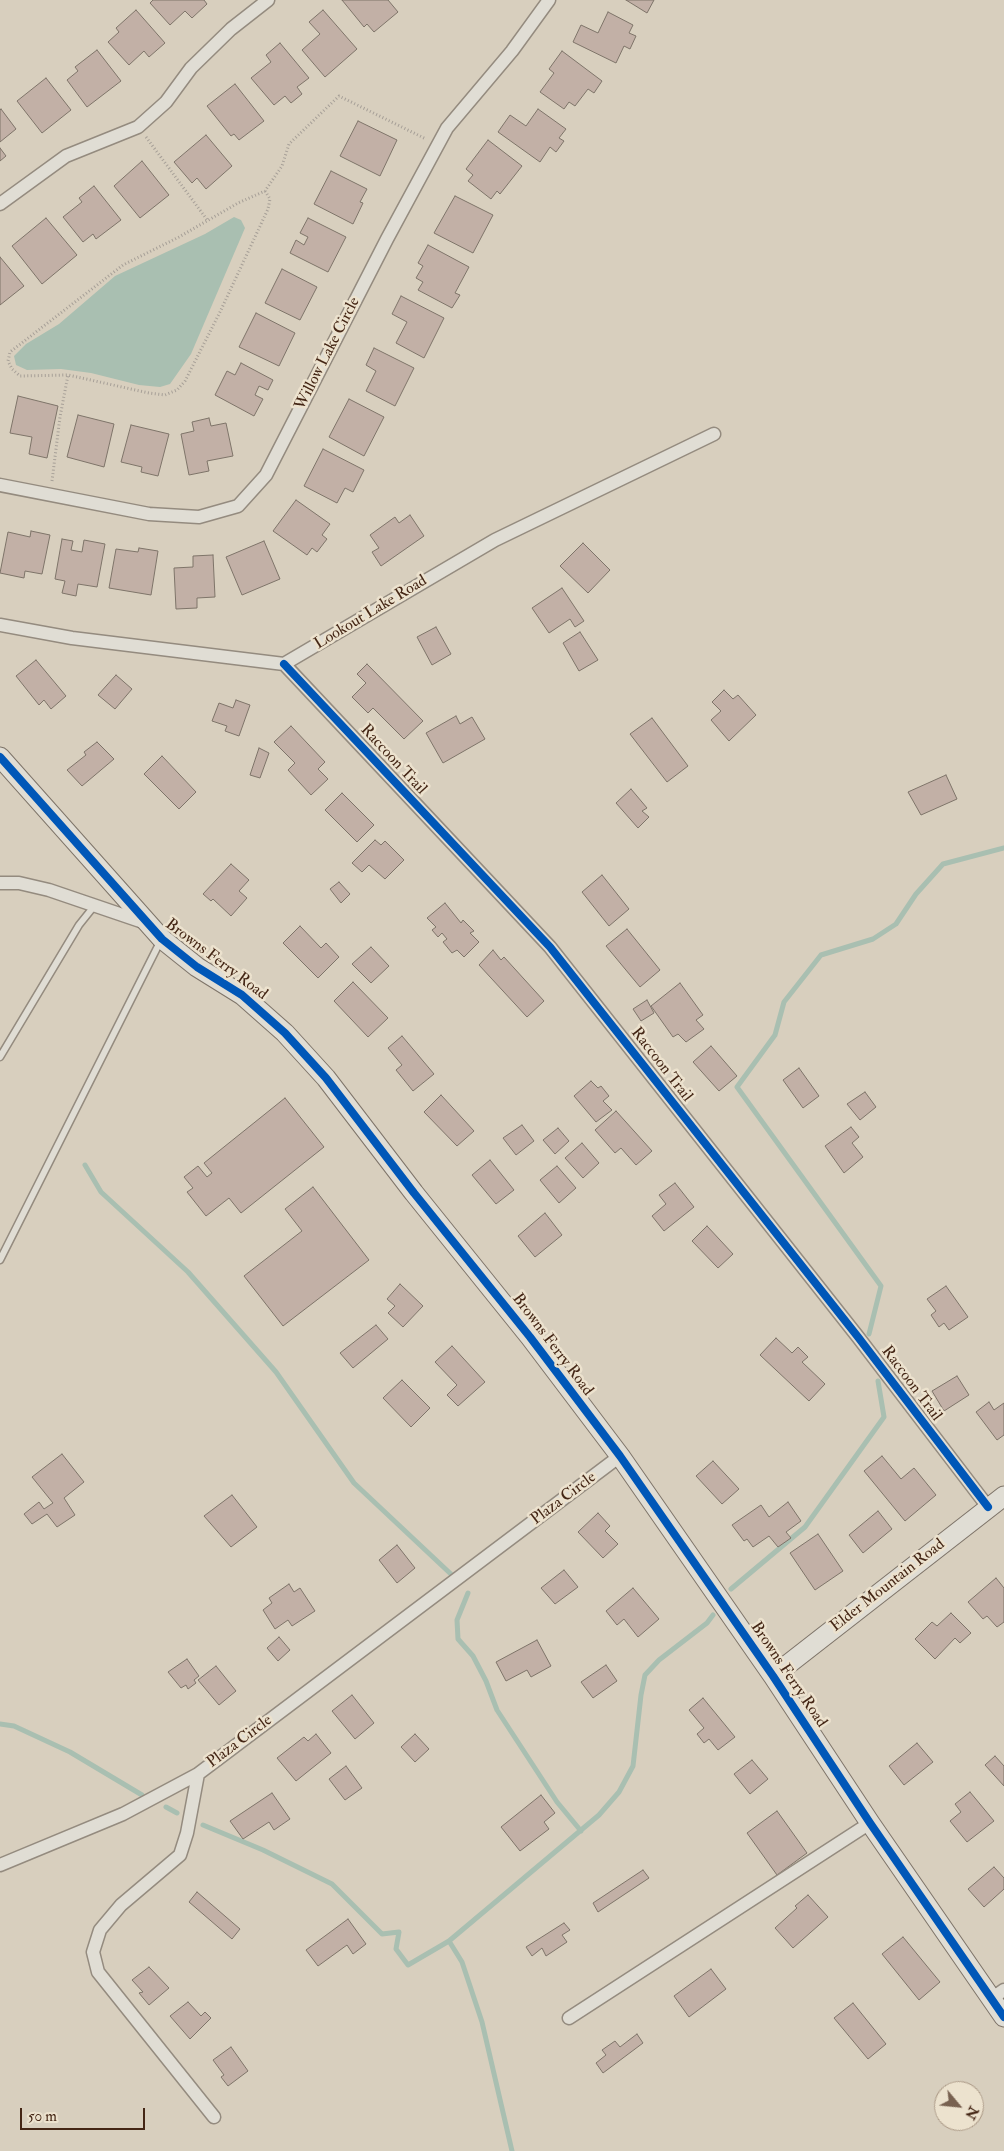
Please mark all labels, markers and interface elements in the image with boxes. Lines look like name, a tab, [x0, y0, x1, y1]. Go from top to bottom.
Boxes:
street label: Willow Lake Circle	[291, 294, 365, 414]
street label: Lookout Lake Road	[311, 572, 431, 654]
street label: Raccoon Trail	[356, 721, 430, 799]
street label: Browns Ferry Road	[161, 915, 271, 1005]
street label: Raccoon Trail	[626, 1024, 696, 1106]
street label: Browns Ferry Road	[507, 1290, 597, 1400]
street label: Raccoon Trail	[877, 1343, 945, 1425]
street label: Plaza Circle	[528, 1468, 600, 1530]
street label: Elder Mountain Road	[827, 1535, 949, 1637]
street label: Browns Ferry Road	[746, 1619, 830, 1731]
street label: Plaza Circle	[204, 1711, 276, 1773]
north arrow	[934, 2081, 984, 2131]
scale bar	[22, 2098, 148, 2130]
text: N	[961, 2103, 982, 2122]
text: 50 m	[28, 2107, 57, 2126]

